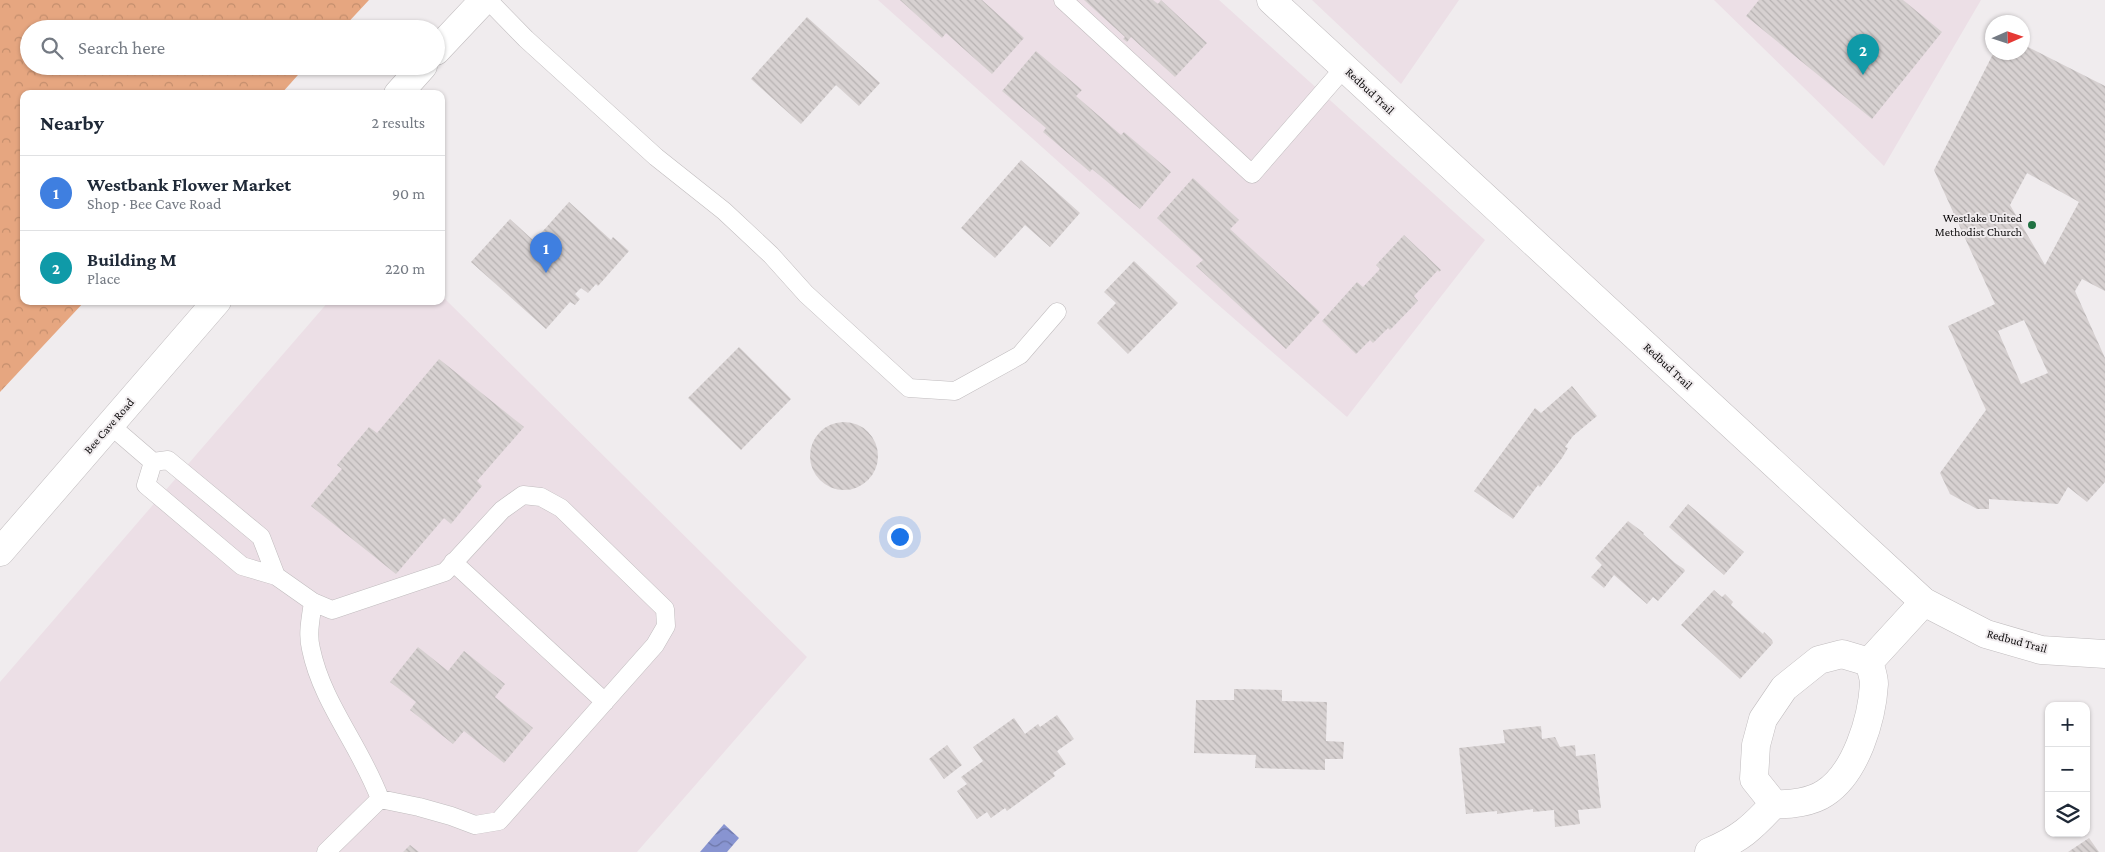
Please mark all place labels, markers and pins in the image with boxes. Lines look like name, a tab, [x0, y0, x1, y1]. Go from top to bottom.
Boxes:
pin: 2	[1847, 34, 1879, 75]
place label: Westlake United Methodist Church	[1935, 211, 2023, 239]
marker: Westlake United Methodist Church	[2026, 219, 2038, 231]
pin: 1	[530, 232, 562, 273]

